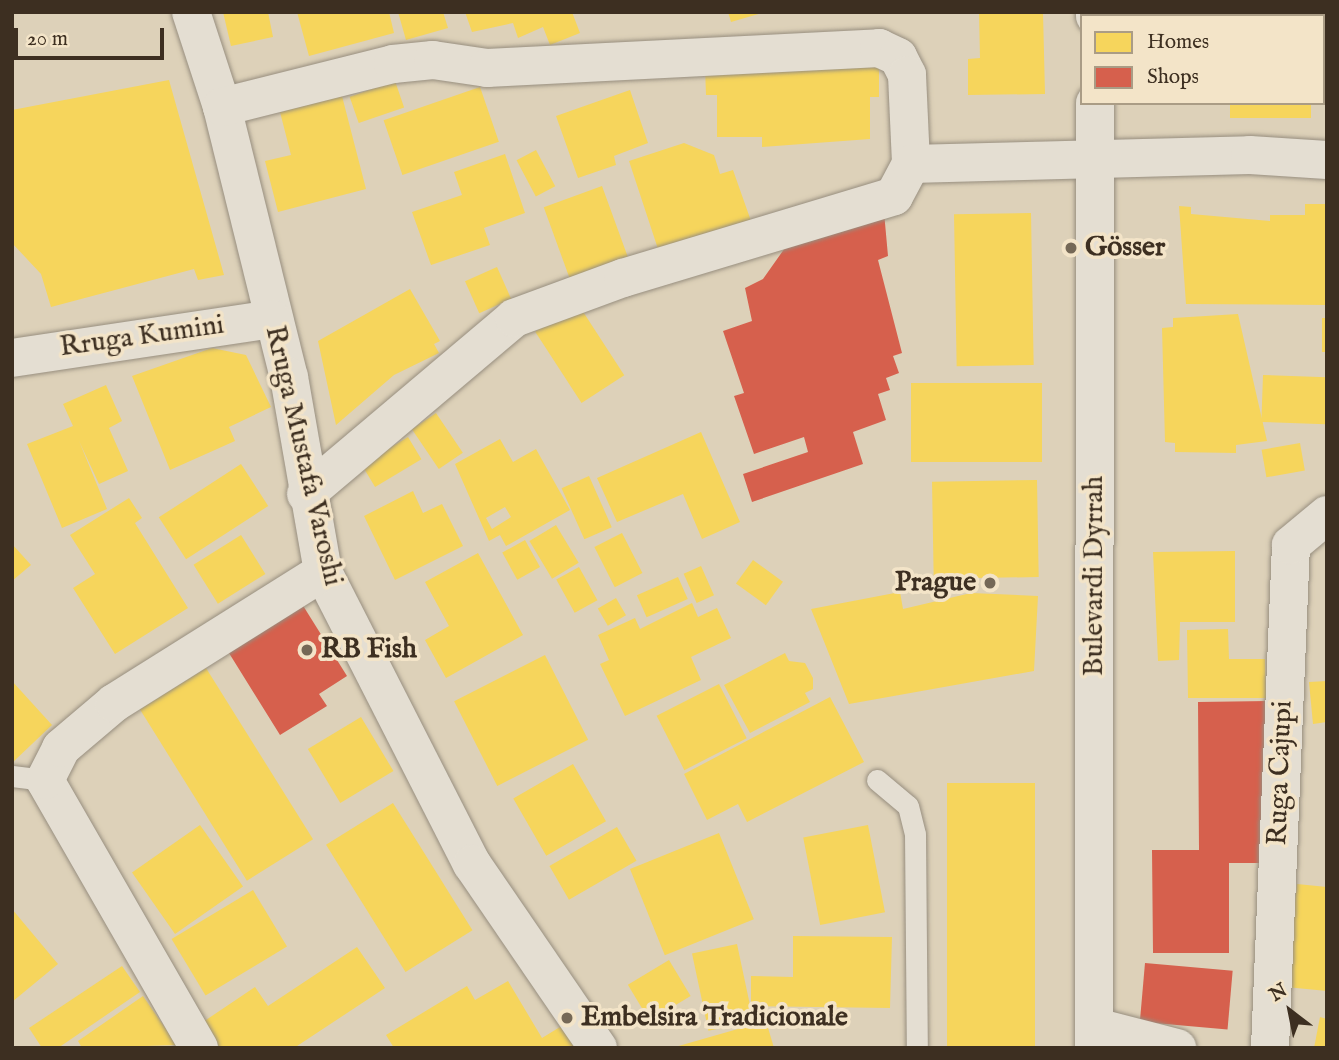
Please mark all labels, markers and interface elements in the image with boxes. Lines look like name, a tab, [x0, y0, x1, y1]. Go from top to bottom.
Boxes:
scale bar	[18, 14, 168, 58]
legend	[1080, 14, 1325, 105]
text: 20 m	[27, 26, 68, 53]
text: Homes	[1147, 29, 1209, 56]
text: Shops	[1147, 64, 1199, 91]
place label: Gösser	[1085, 231, 1165, 265]
marker: Gösser	[1063, 240, 1079, 256]
street label: Rruga Kumini	[58, 309, 226, 365]
street label: Rruga Mustafa Varoshi	[257, 323, 349, 589]
street label: Bulevardi Dyrrah	[1078, 476, 1112, 676]
place label: Prague	[895, 566, 976, 600]
marker: Prague	[982, 575, 998, 591]
place label: RB Fish	[321, 633, 417, 667]
marker: RB Fish	[299, 642, 315, 658]
street label: Ruga Cajupi	[1262, 700, 1300, 846]
north arrow	[1255, 976, 1325, 1046]
text: N	[1266, 979, 1292, 1008]
place label: Embelsira Tradicionale	[581, 1001, 848, 1035]
marker: Embelsira Tradicionale	[559, 1010, 575, 1026]

